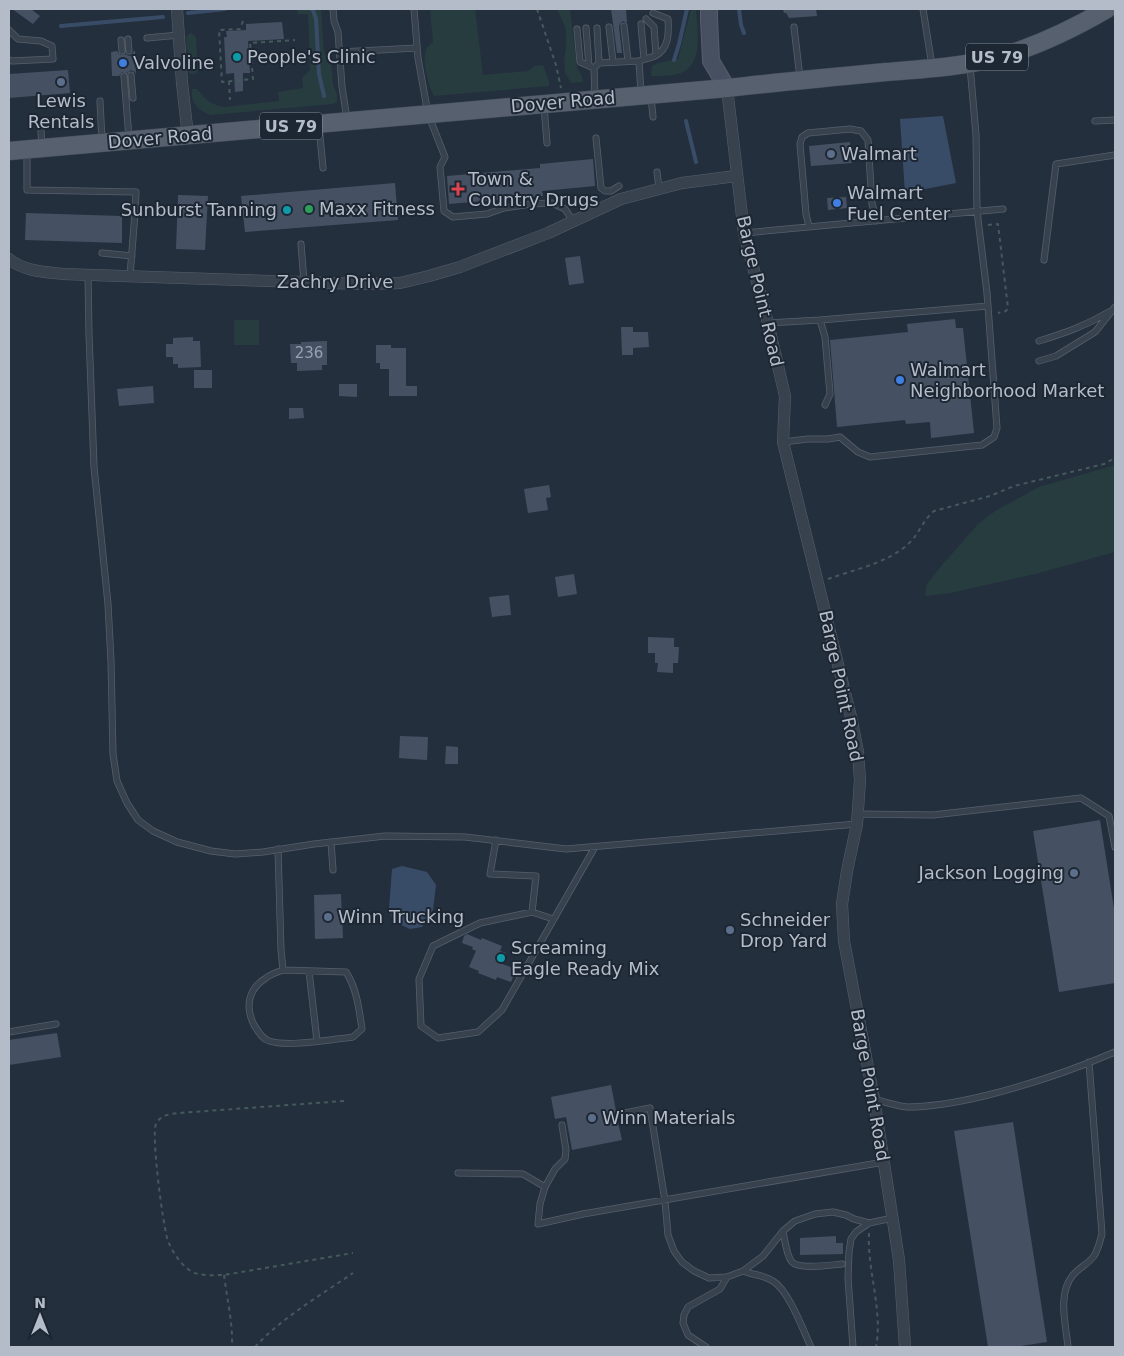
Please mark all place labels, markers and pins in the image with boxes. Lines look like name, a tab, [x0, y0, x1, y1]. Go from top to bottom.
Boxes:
place label: People's Clinic	[247, 46, 376, 67]
marker: People's Clinic	[231, 51, 243, 63]
place label: Valvoline	[133, 52, 214, 73]
marker: Valvoline	[117, 57, 129, 69]
marker: Lewis Rentals	[55, 76, 67, 88]
place label: Lewis Rentals	[28, 90, 94, 132]
place label: Walmart	[841, 143, 917, 164]
marker: Walmart	[825, 148, 837, 160]
place label: Town & Country Drugs	[467, 168, 599, 210]
place label: Walmart Fuel Center	[847, 182, 951, 224]
marker: Town & Country Drugs	[452, 183, 464, 195]
marker: Walmart Fuel Center	[831, 197, 843, 209]
place label: Maxx Fitness	[319, 198, 435, 219]
place label: Sunburst Tanning	[121, 199, 277, 220]
marker: Maxx Fitness	[303, 203, 315, 215]
marker: Sunburst Tanning	[281, 204, 293, 216]
place label: Walmart Neighborhood Market	[910, 359, 1104, 401]
marker: Walmart Neighborhood Market	[894, 374, 906, 386]
place label: Jackson Logging	[917, 862, 1064, 883]
marker: Jackson Logging	[1068, 867, 1080, 879]
place label: Winn Trucking	[338, 906, 464, 927]
place label: Schneider Drop Yard	[740, 909, 831, 951]
marker: Winn Trucking	[322, 911, 334, 923]
marker: Schneider Drop Yard	[724, 924, 736, 936]
place label: Screaming Eagle Ready Mix	[511, 937, 660, 979]
marker: Screaming Eagle Ready Mix	[495, 952, 507, 964]
place label: Winn Materials	[602, 1107, 735, 1128]
marker: Winn Materials	[586, 1112, 598, 1124]

